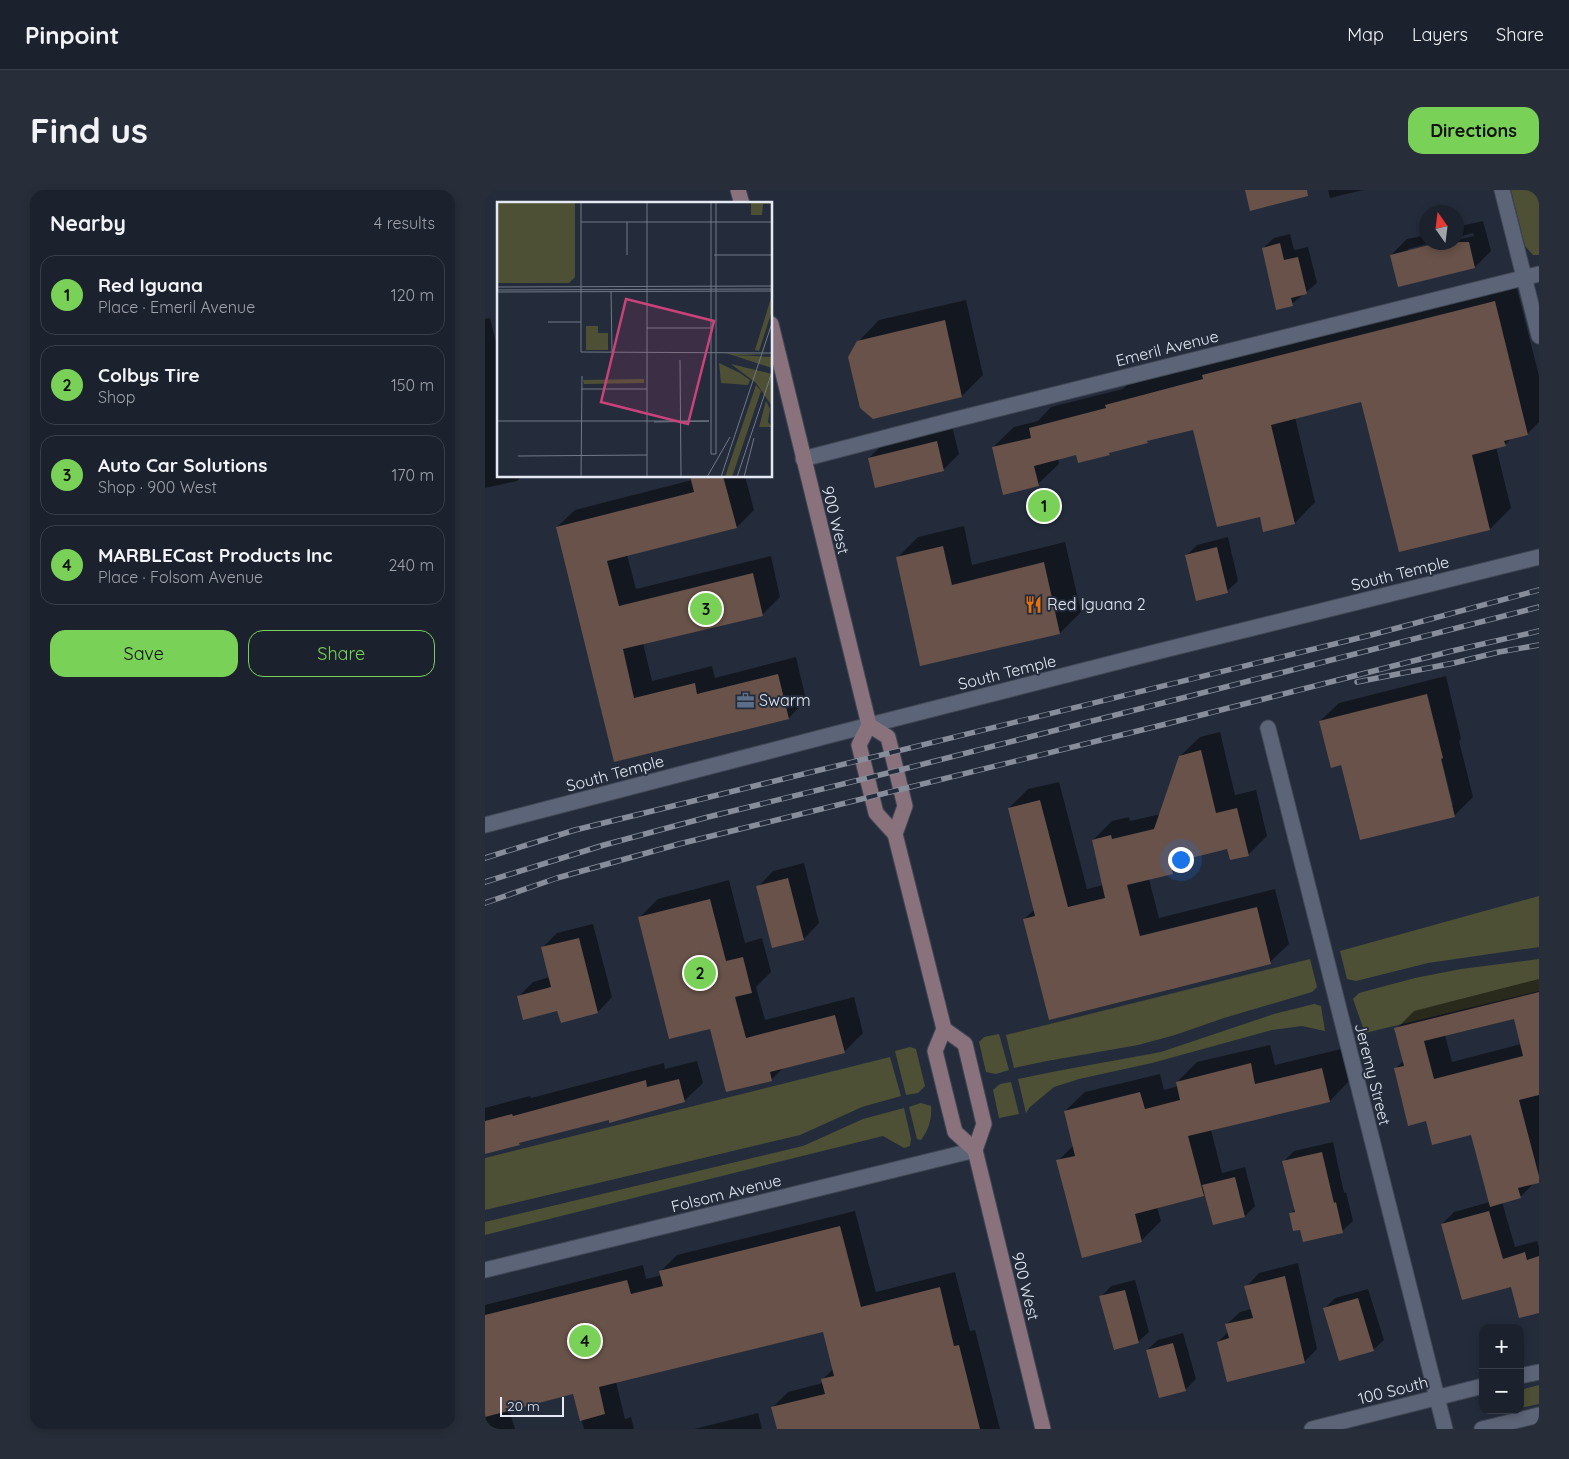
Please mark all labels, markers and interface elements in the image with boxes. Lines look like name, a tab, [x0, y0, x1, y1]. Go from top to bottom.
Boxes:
text: Pinpoint	[25, 20, 119, 50]
text: Map	[1347, 23, 1384, 46]
text: Layers	[1412, 23, 1468, 46]
text: Share	[1496, 23, 1544, 46]
button: Directions	[1408, 107, 1539, 154]
text: Find us	[30, 108, 148, 152]
inset map	[497, 202, 773, 478]
north arrow	[1419, 205, 1464, 250]
text: Nearby	[50, 210, 126, 236]
text: 4 results	[374, 213, 435, 233]
text: Red Iguana	[98, 273, 203, 297]
text: 1	[64, 285, 70, 305]
text: 120 m	[391, 285, 434, 305]
text: Place · Emeril Avenue	[98, 297, 255, 317]
street label: Emeril Avenue	[1114, 326, 1220, 370]
text: Colbys Tire	[98, 363, 200, 387]
text: 2	[62, 375, 72, 395]
text: 150 m	[391, 375, 434, 395]
text: Shop	[98, 387, 135, 407]
text: Auto Car Solutions	[98, 453, 267, 477]
text: 3	[63, 465, 71, 485]
text: 170 m	[391, 465, 434, 485]
text: Shop · 900 West	[98, 477, 217, 497]
street label: 900 West	[818, 484, 854, 556]
pin: 1	[1028, 487, 1060, 525]
text: MARBLECast Products Inc	[98, 543, 332, 567]
street label: South Temple	[1349, 551, 1451, 595]
text: 4	[62, 555, 72, 575]
text: 240 m	[388, 555, 434, 575]
text: Place · Folsom Avenue	[98, 567, 263, 587]
pin: 3	[690, 590, 722, 628]
restaurant icon: Red Iguana 2	[1023, 594, 1043, 614]
place label: Red Iguana 2	[1047, 594, 1146, 614]
button: Save	[50, 630, 238, 677]
button: Share	[248, 630, 435, 677]
street label: South Temple	[956, 650, 1058, 694]
office icon: Swarm	[735, 690, 755, 710]
place label: Swarm	[759, 690, 811, 710]
street label: South Temple	[564, 750, 666, 796]
your location	[1168, 847, 1194, 873]
pin: 2	[684, 954, 716, 992]
street label: Jeremy Street	[1351, 1021, 1395, 1127]
street label: Folsom Avenue	[669, 1170, 783, 1216]
street label: 900 West	[1008, 1250, 1044, 1322]
pin: 4	[569, 1322, 601, 1360]
map controls	[1479, 1324, 1524, 1414]
button: +	[1479, 1324, 1524, 1369]
button: −	[1479, 1369, 1524, 1414]
street label: 100 South	[1356, 1372, 1430, 1408]
scale bar	[500, 1394, 564, 1417]
text: 20 m	[507, 1397, 540, 1415]

